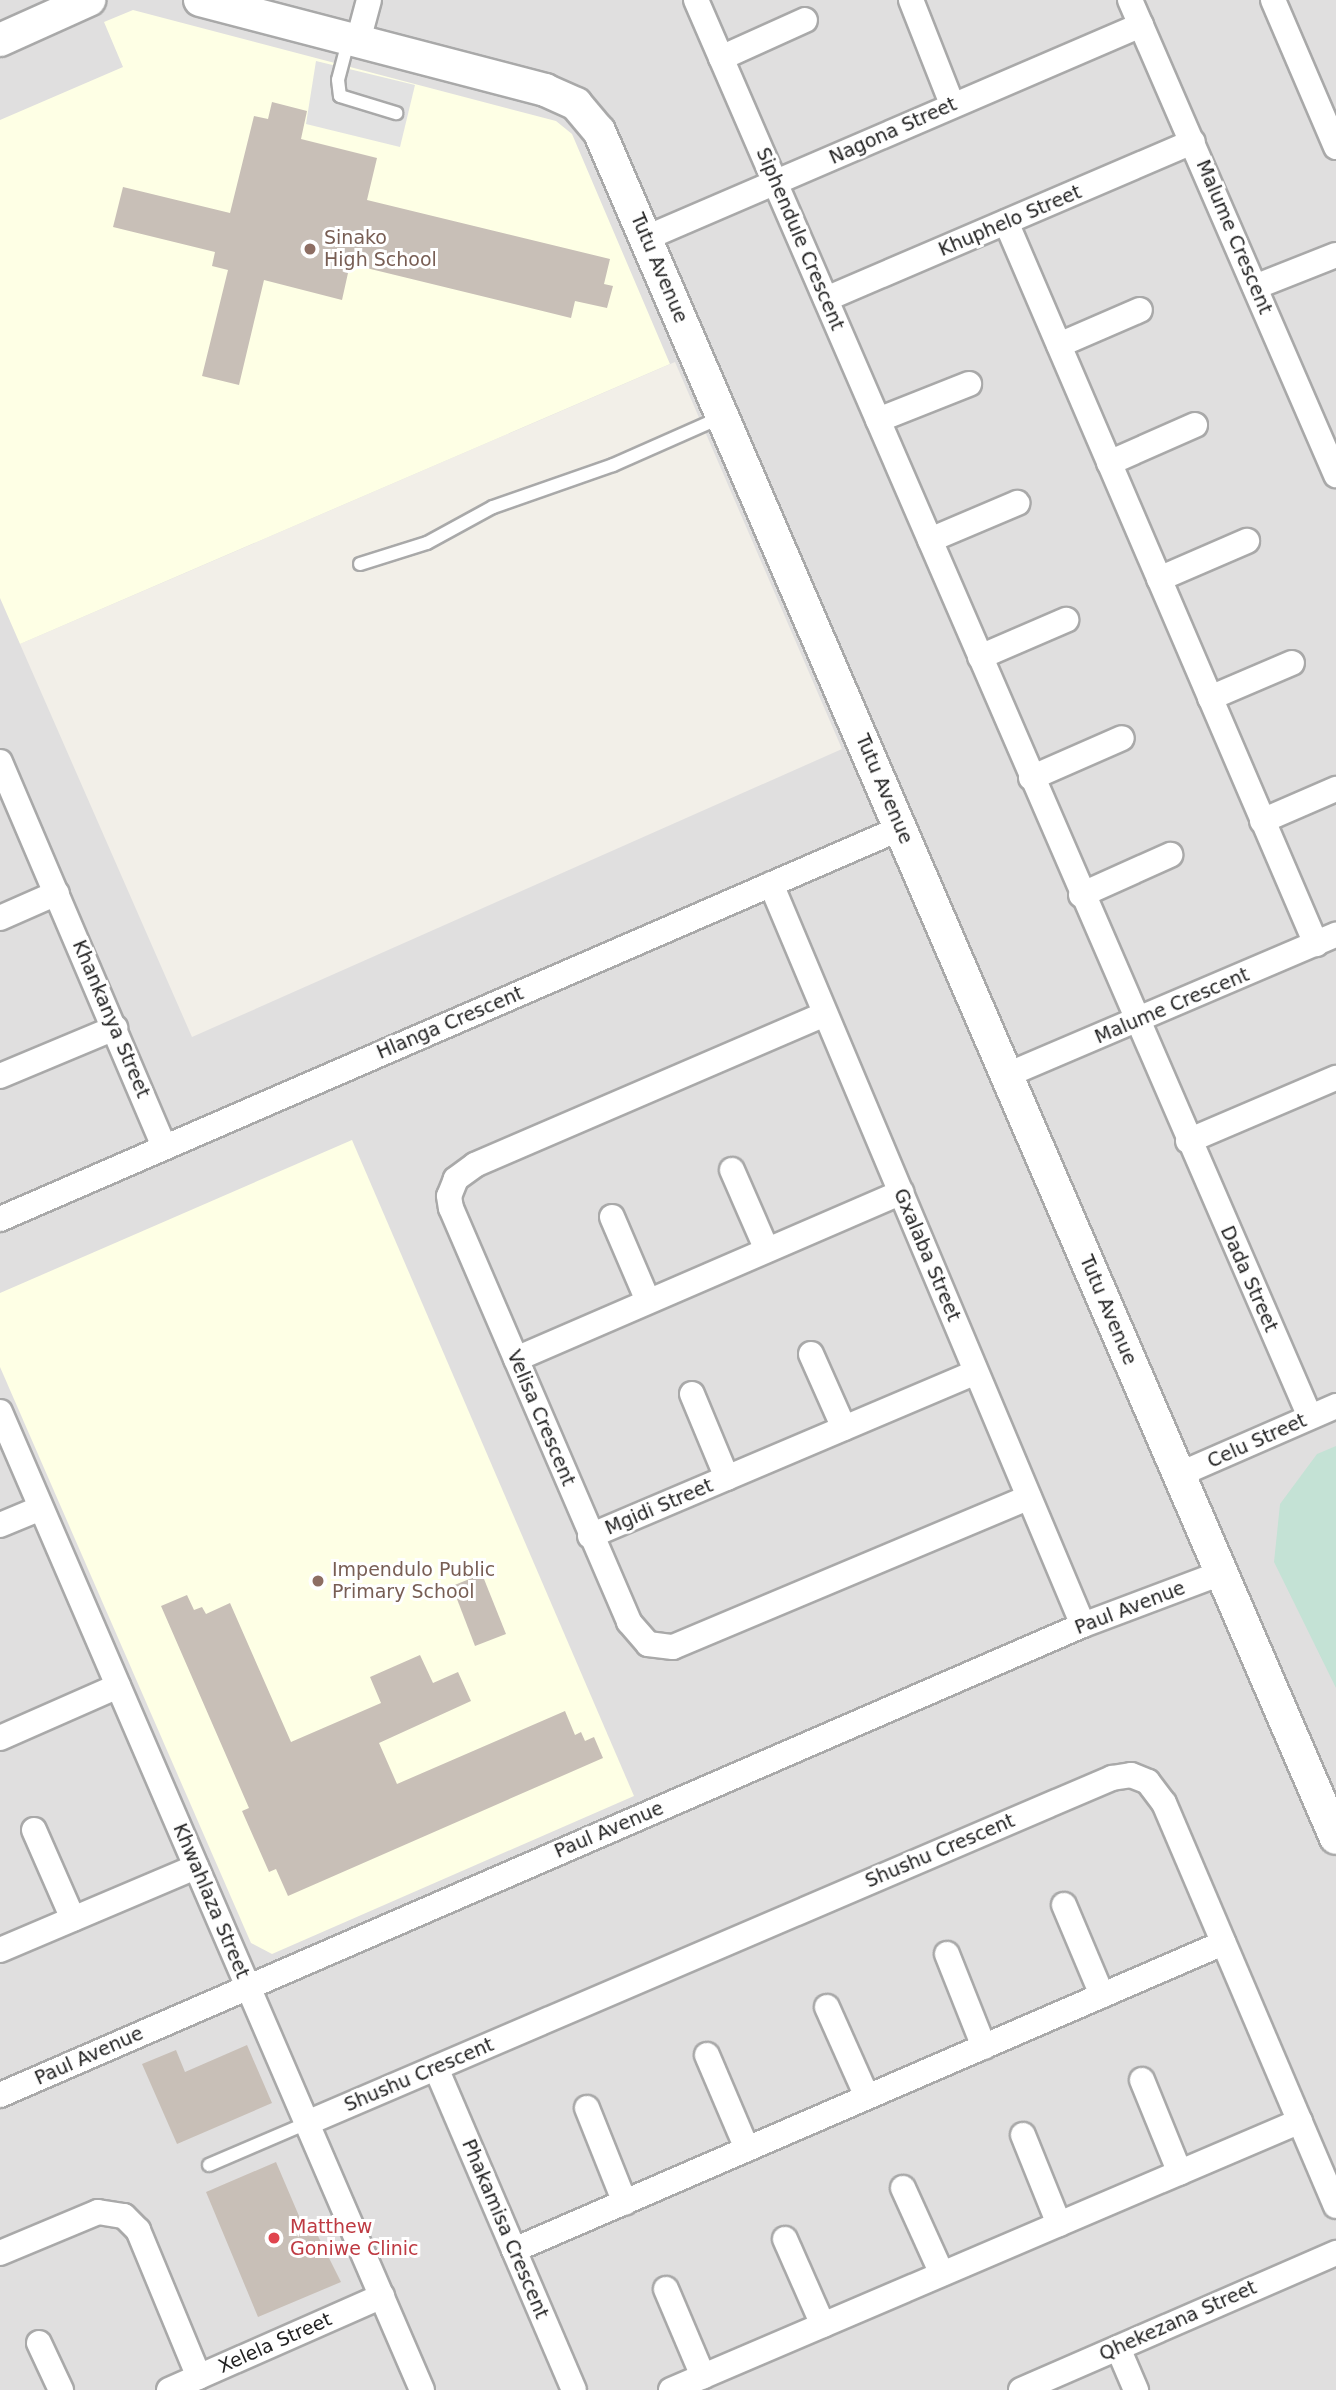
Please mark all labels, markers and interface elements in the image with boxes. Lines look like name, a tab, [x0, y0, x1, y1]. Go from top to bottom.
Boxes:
street label: Nagona Street	[826, 93, 960, 169]
street label: Siphendule Crescent	[751, 144, 849, 334]
street label: Malume Crescent	[1191, 156, 1277, 318]
street label: Khuphelo Street	[935, 181, 1085, 261]
street label: Tutu Avenue	[626, 210, 692, 326]
place label: Sinako High School	[324, 227, 437, 271]
marker: Sinako High School	[302, 241, 318, 257]
street label: Tutu Avenue	[851, 731, 917, 847]
street label: Khankanya Street	[67, 937, 155, 1101]
street label: Malume Crescent	[1091, 963, 1253, 1049]
street label: Hlanga Crescent	[373, 982, 527, 1064]
street label: Gxalaba Street	[889, 1185, 965, 1325]
street label: Dada Street	[1215, 1222, 1283, 1336]
street label: Tutu Avenue	[1075, 1252, 1141, 1368]
street label: Velisa Crescent	[502, 1347, 580, 1489]
street label: Celu Street	[1204, 1409, 1310, 1473]
street label: Mgidi Street	[602, 1474, 716, 1540]
place label: Impendulo Public Primary School	[332, 1559, 495, 1603]
marker: Impendulo Public Primary School	[310, 1573, 326, 1589]
street label: Paul Avenue	[1072, 1577, 1188, 1639]
street label: Paul Avenue	[551, 1797, 667, 1863]
street label: Shushu Crescent	[862, 1809, 1018, 1893]
street label: Khwahlaza Street	[168, 1820, 254, 1982]
street label: Paul Avenue	[31, 2022, 147, 2090]
street label: Shushu Crescent	[341, 2033, 497, 2117]
street label: Phakamisa Crescent	[457, 2136, 553, 2322]
place label: Matthew Goniwe Clinic	[290, 2216, 419, 2260]
marker: Matthew Goniwe Clinic	[264, 2228, 284, 2248]
street label: Qhekezana Street	[1096, 2276, 1260, 2366]
street label: Xelela Street	[215, 2308, 335, 2378]

